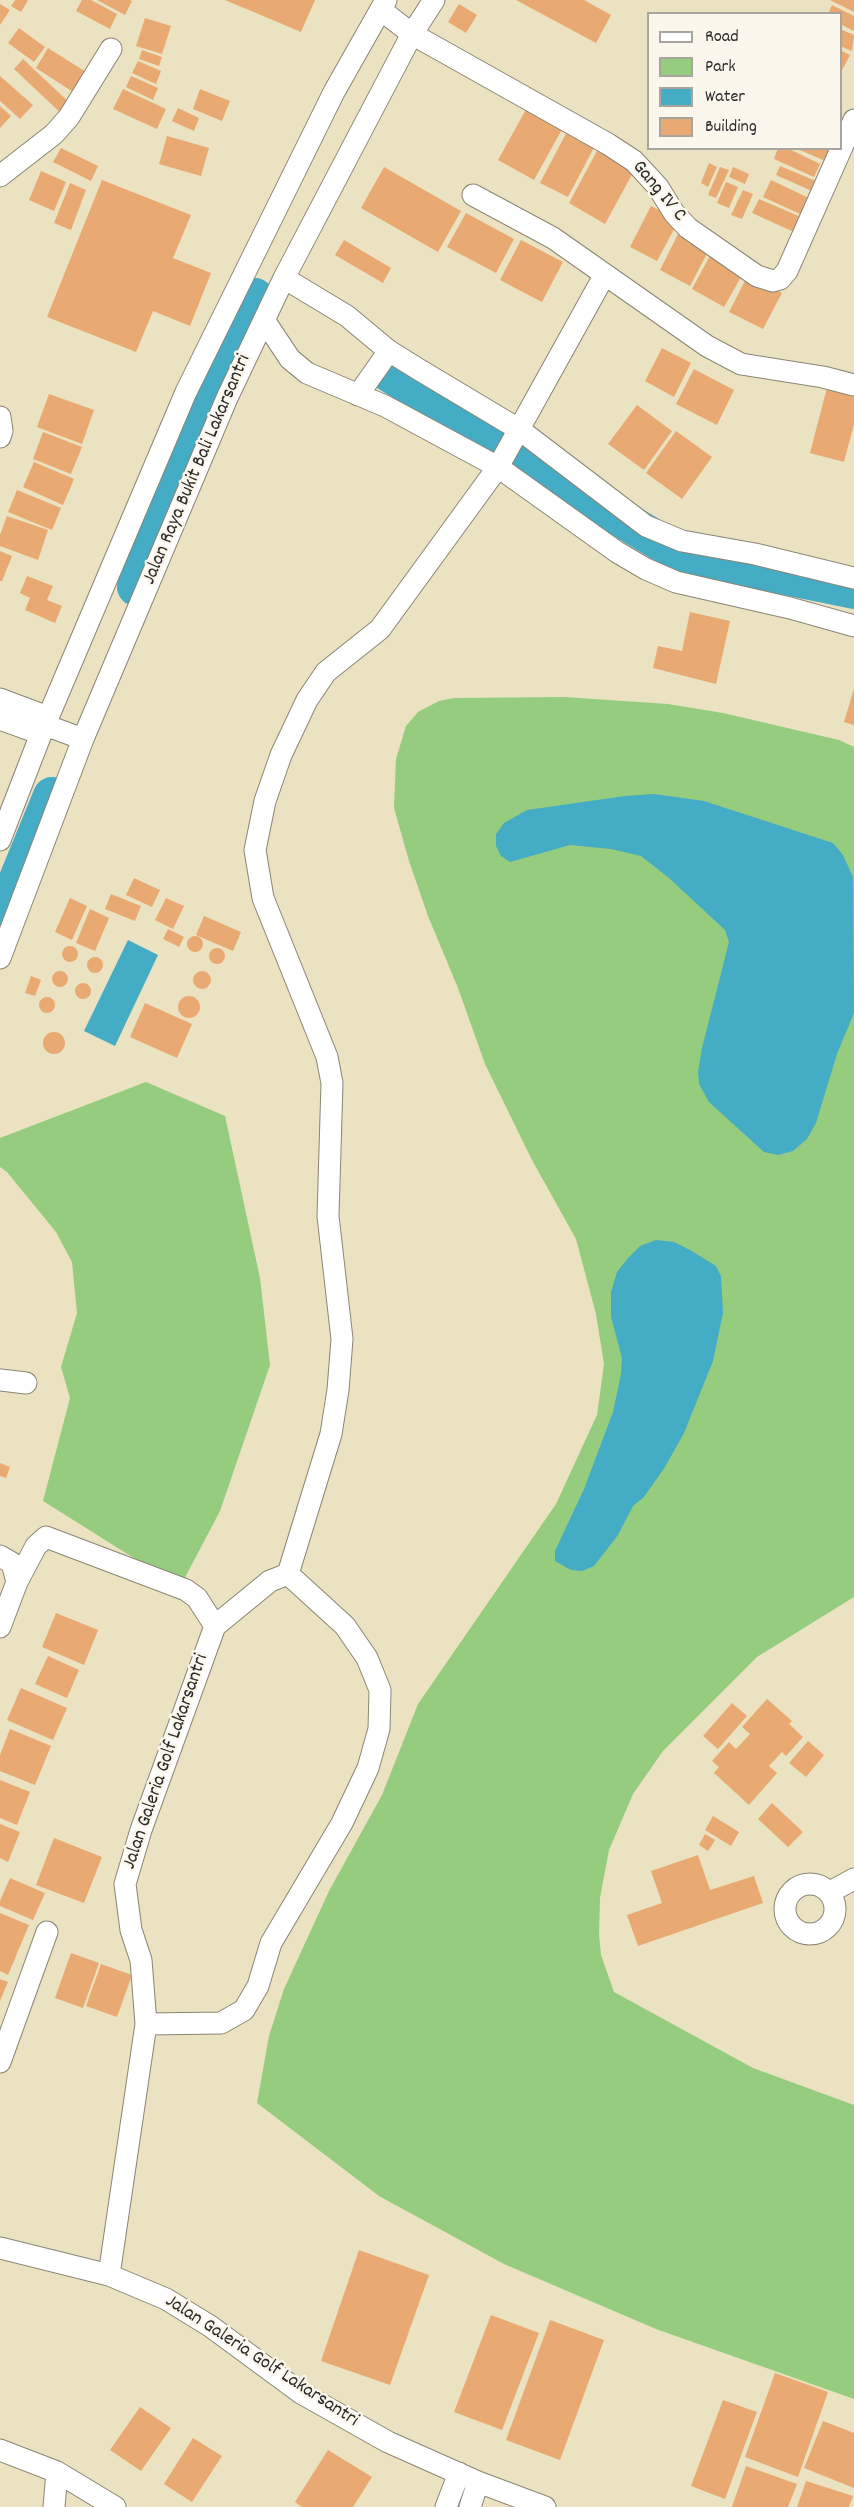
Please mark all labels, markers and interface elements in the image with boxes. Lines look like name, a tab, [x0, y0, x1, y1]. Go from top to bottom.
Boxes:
legend	[647, 12, 842, 150]
text: Road	[705, 25, 739, 50]
text: Park	[705, 55, 736, 80]
text: Water	[705, 85, 745, 110]
text: Building	[705, 115, 757, 140]
street label: Gang IV C	[626, 157, 690, 227]
street label: Jalan Raya Bukit Bali Lakarsantri	[139, 351, 257, 589]
street label: Jalan Galeria Golf Lakarsantri	[119, 1651, 215, 1873]
street label: Jalan Galeria Golf Lakarsantri	[160, 2290, 362, 2434]

